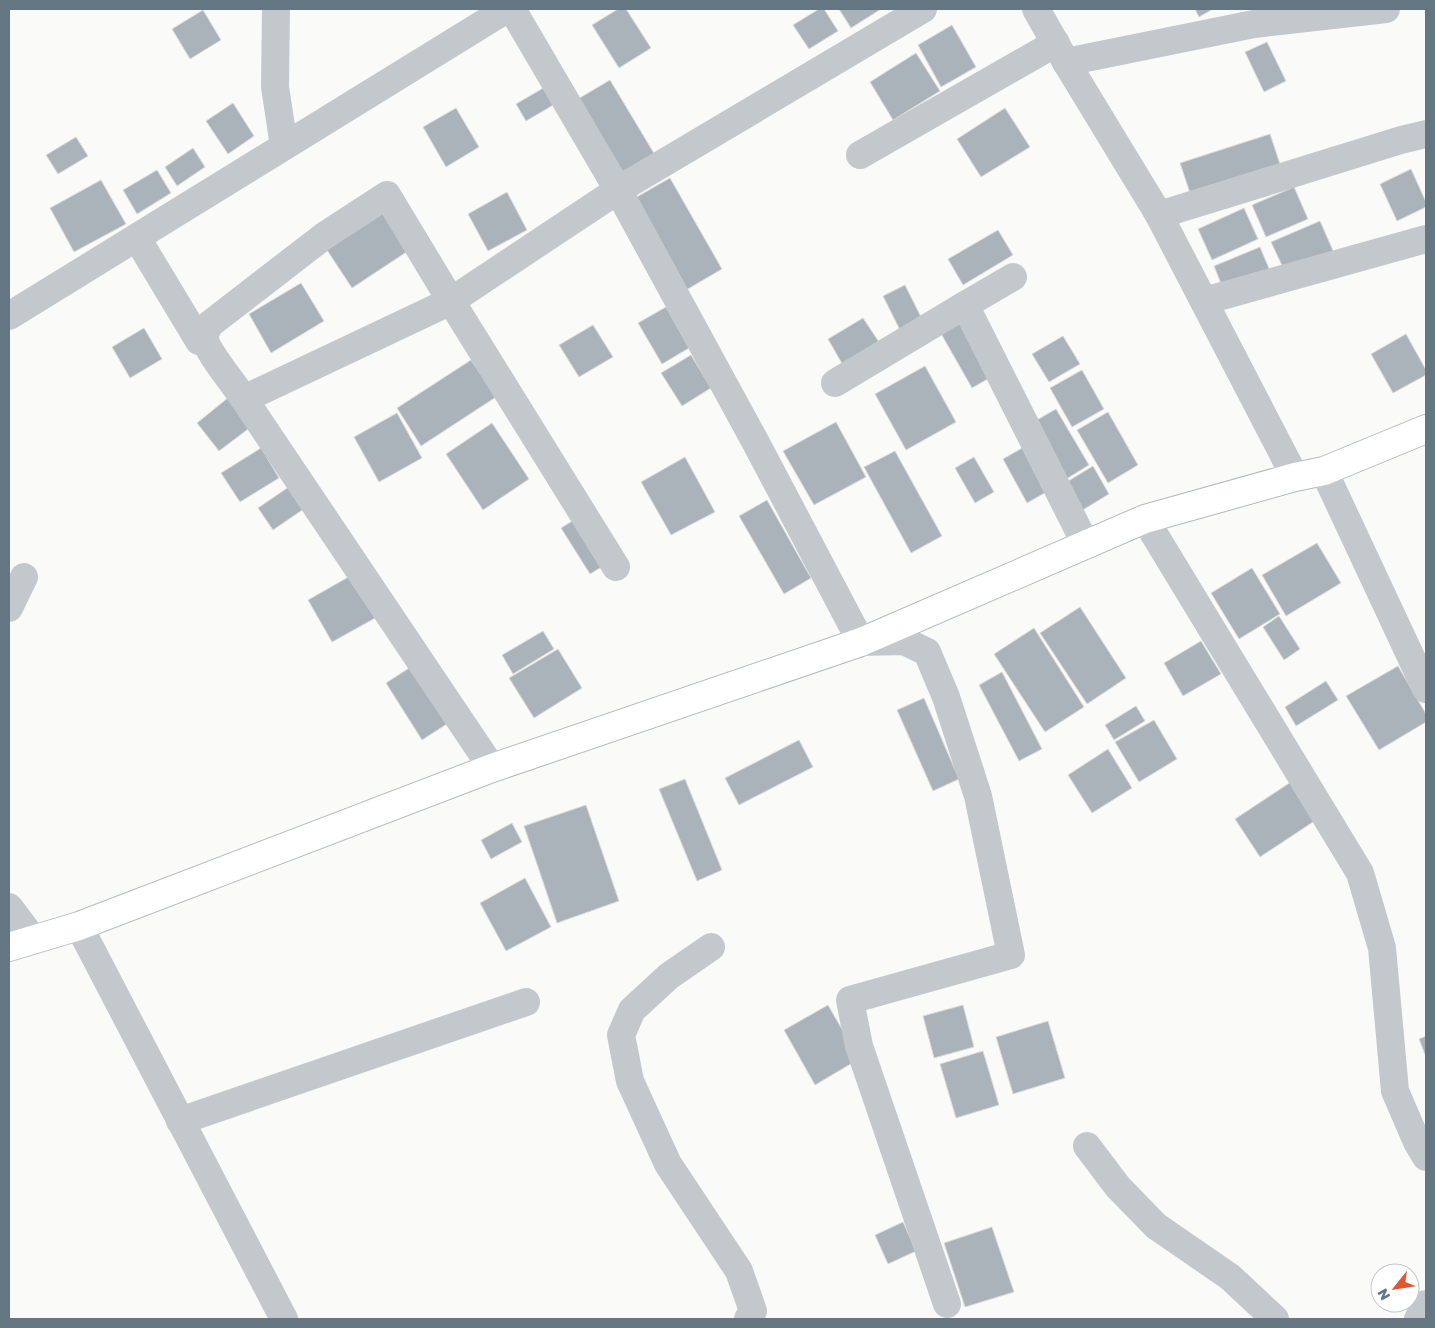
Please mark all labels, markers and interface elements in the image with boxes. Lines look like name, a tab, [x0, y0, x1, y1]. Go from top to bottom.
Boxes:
north arrow	[1370, 1263, 1420, 1313]
text: N	[1373, 1286, 1393, 1304]

